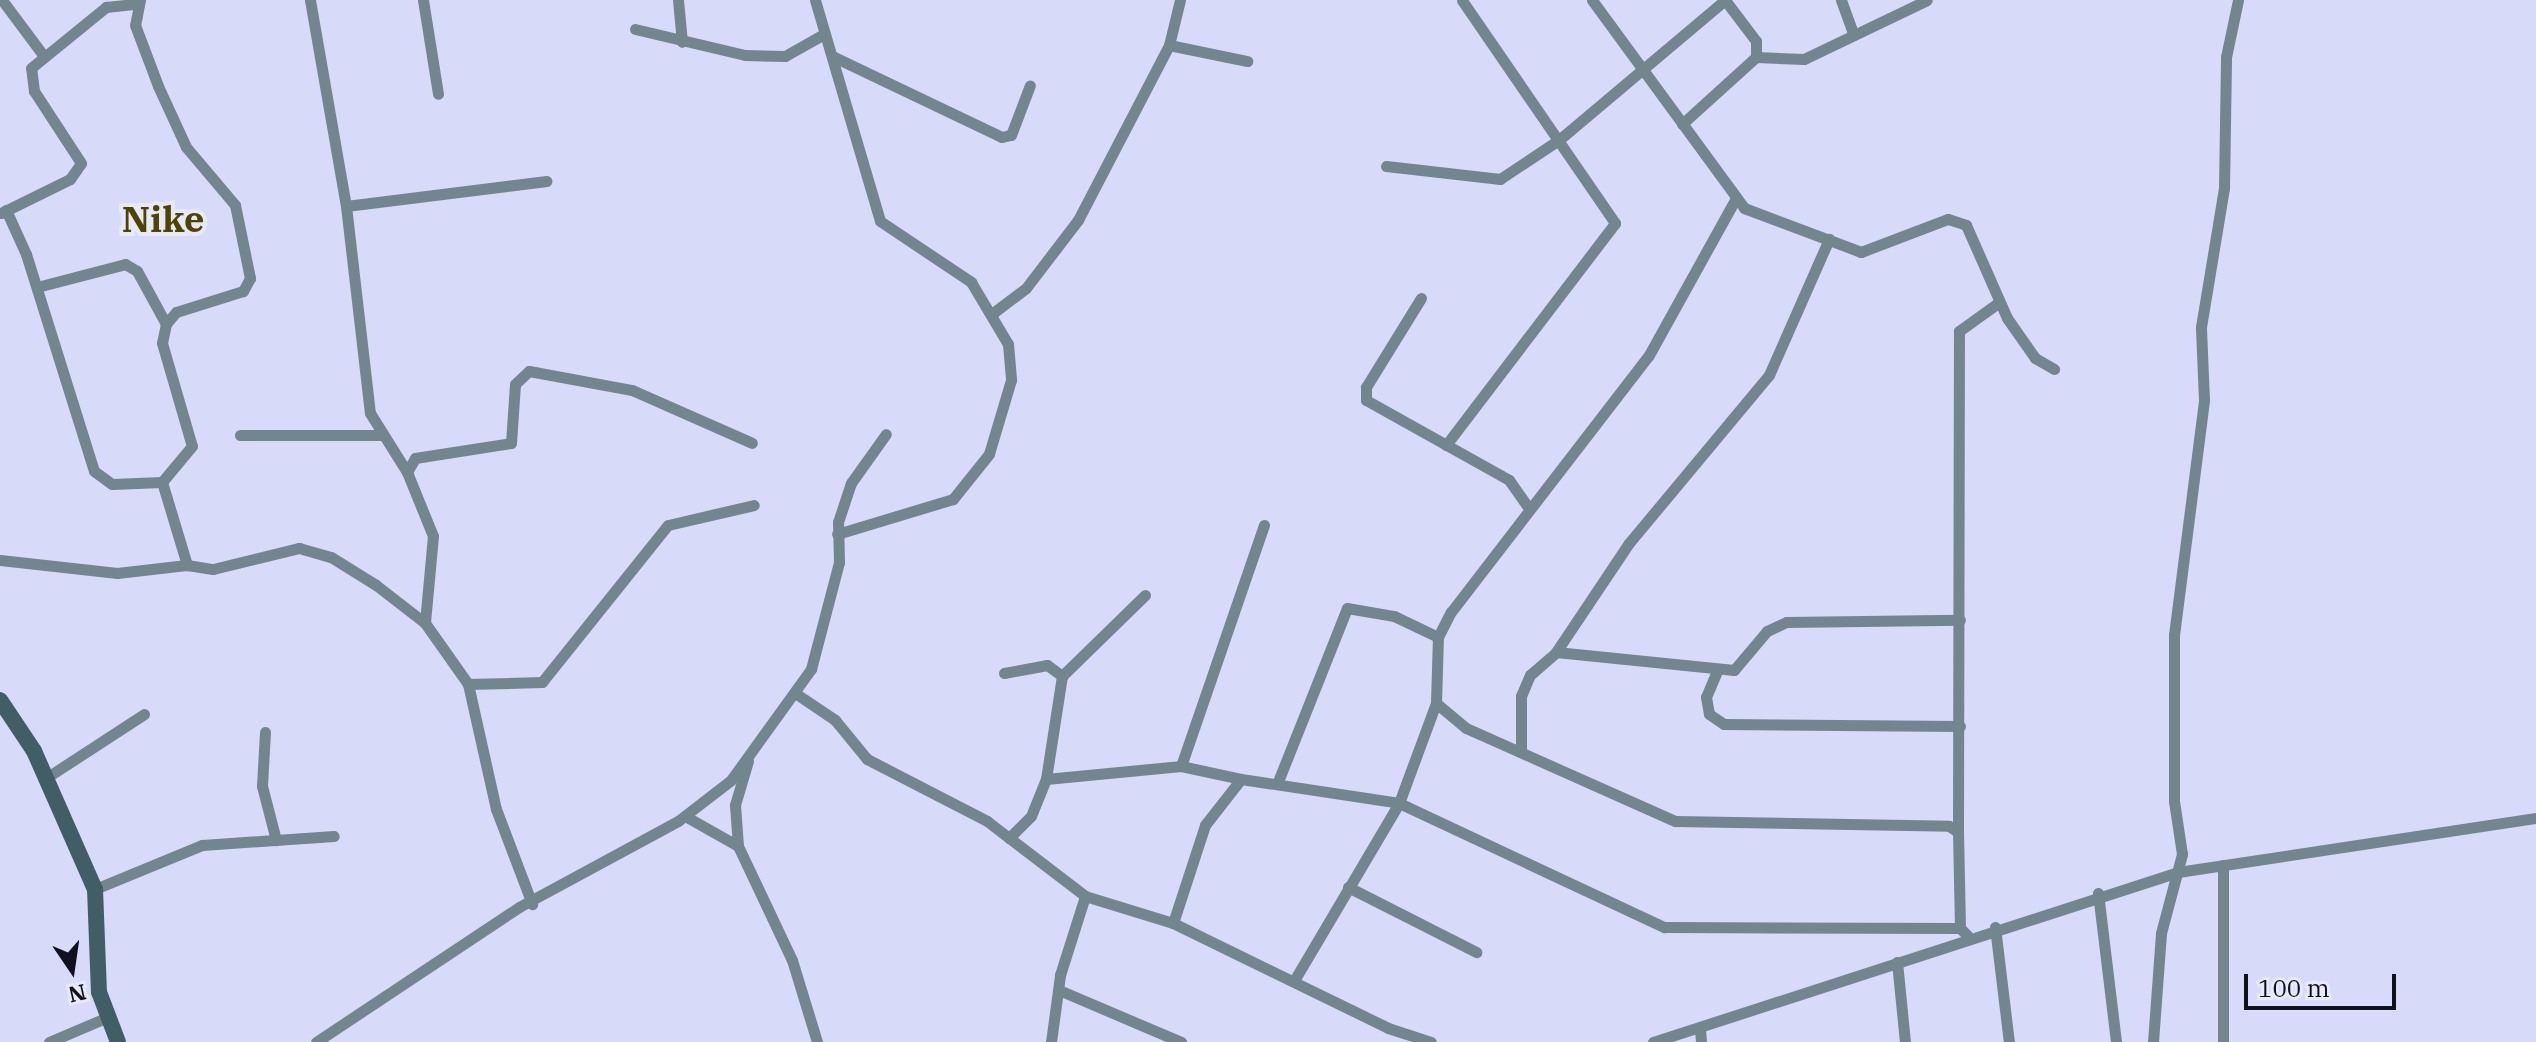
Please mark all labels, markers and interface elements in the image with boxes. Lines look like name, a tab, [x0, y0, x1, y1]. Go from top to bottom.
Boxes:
district label: Nike	[122, 197, 204, 241]
north arrow	[32, 930, 112, 1010]
scale bar	[2248, 958, 2400, 1008]
text: 100 m	[2258, 972, 2330, 1004]
text: N	[66, 978, 89, 1010]

